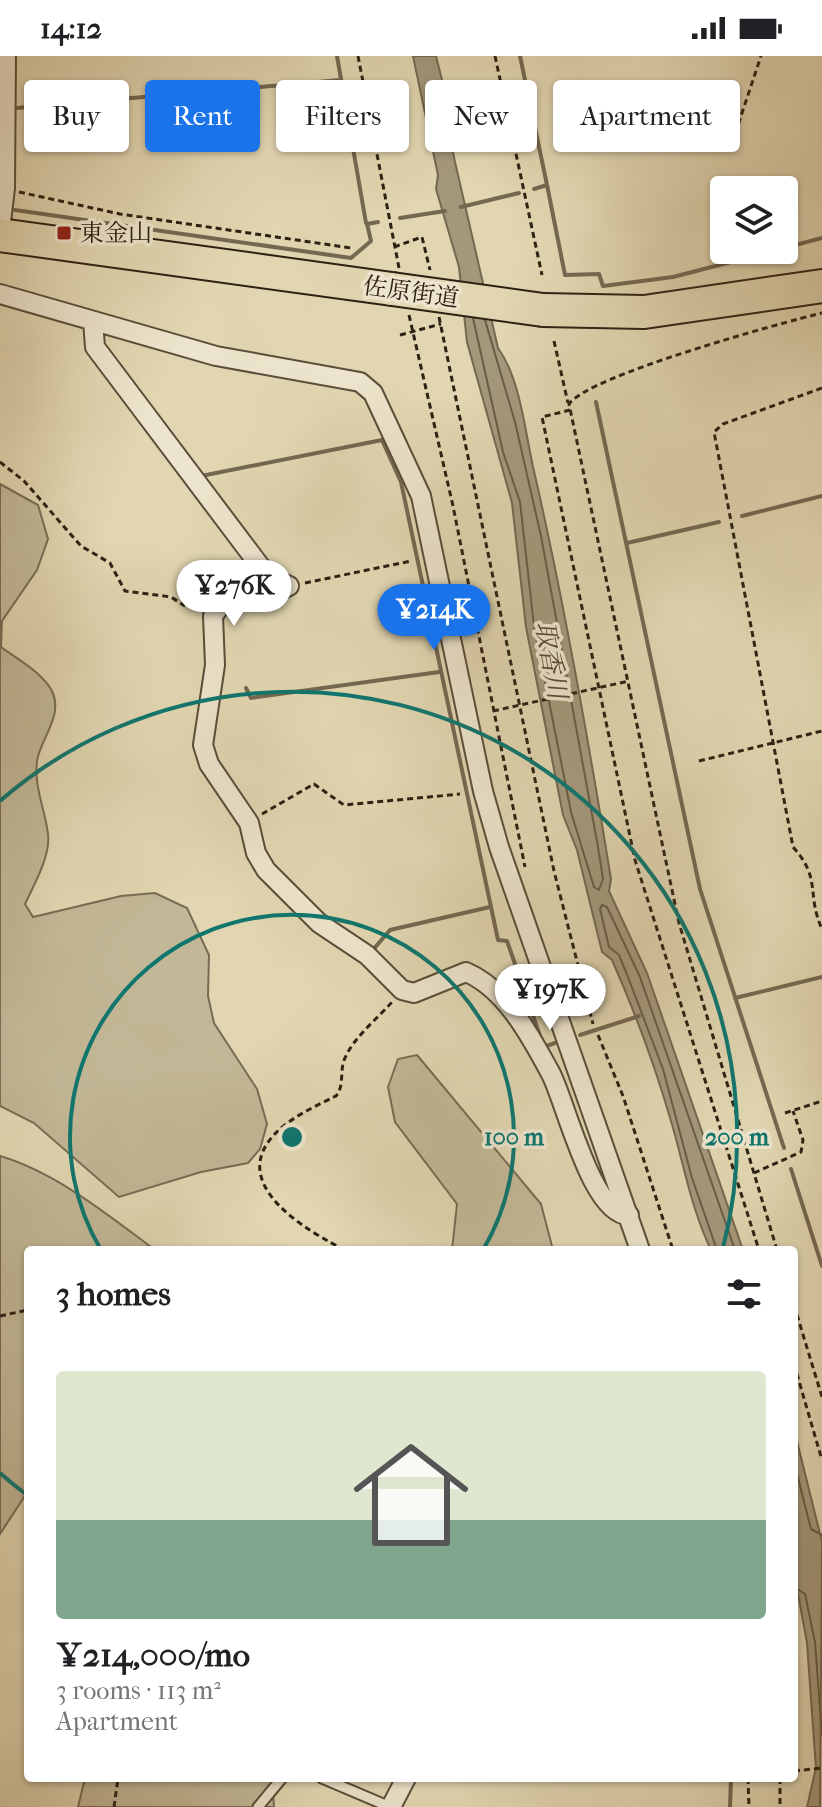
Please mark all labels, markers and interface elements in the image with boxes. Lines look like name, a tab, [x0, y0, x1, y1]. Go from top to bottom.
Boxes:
text: 14:12	[40, 11, 102, 46]
chip: Buy	[24, 80, 129, 152]
chip: Rent	[145, 80, 260, 152]
chip: Filters	[276, 80, 409, 152]
chip: New	[425, 80, 537, 152]
chip: Apartment	[553, 80, 740, 152]
map controls	[710, 176, 798, 264]
button: layers	[710, 176, 798, 264]
place label: 東金山	[80, 219, 152, 247]
marker: 東金山	[55, 224, 73, 242]
street label: 佐原街道	[362, 271, 460, 313]
pin: ¥276K	[178, 560, 290, 628]
text: ¥276K	[194, 570, 274, 601]
pin: ¥214K	[378, 584, 490, 652]
text: ¥214K	[395, 594, 473, 625]
water label: 取香川	[529, 619, 574, 704]
pin: ¥197K	[494, 964, 606, 1032]
text: ¥197K	[513, 974, 587, 1005]
centre of rings	[278, 1123, 306, 1151]
text: 100 m	[484, 1123, 545, 1151]
text: 200 m	[705, 1123, 770, 1151]
icon: filters	[722, 1272, 766, 1316]
text: 3 homes	[56, 1274, 171, 1314]
icon: home	[339, 1423, 483, 1567]
text: ¥214,000/mo	[56, 1635, 250, 1675]
text: 3 rooms · 113 m²	[56, 1675, 221, 1706]
text: Apartment	[56, 1706, 178, 1737]

